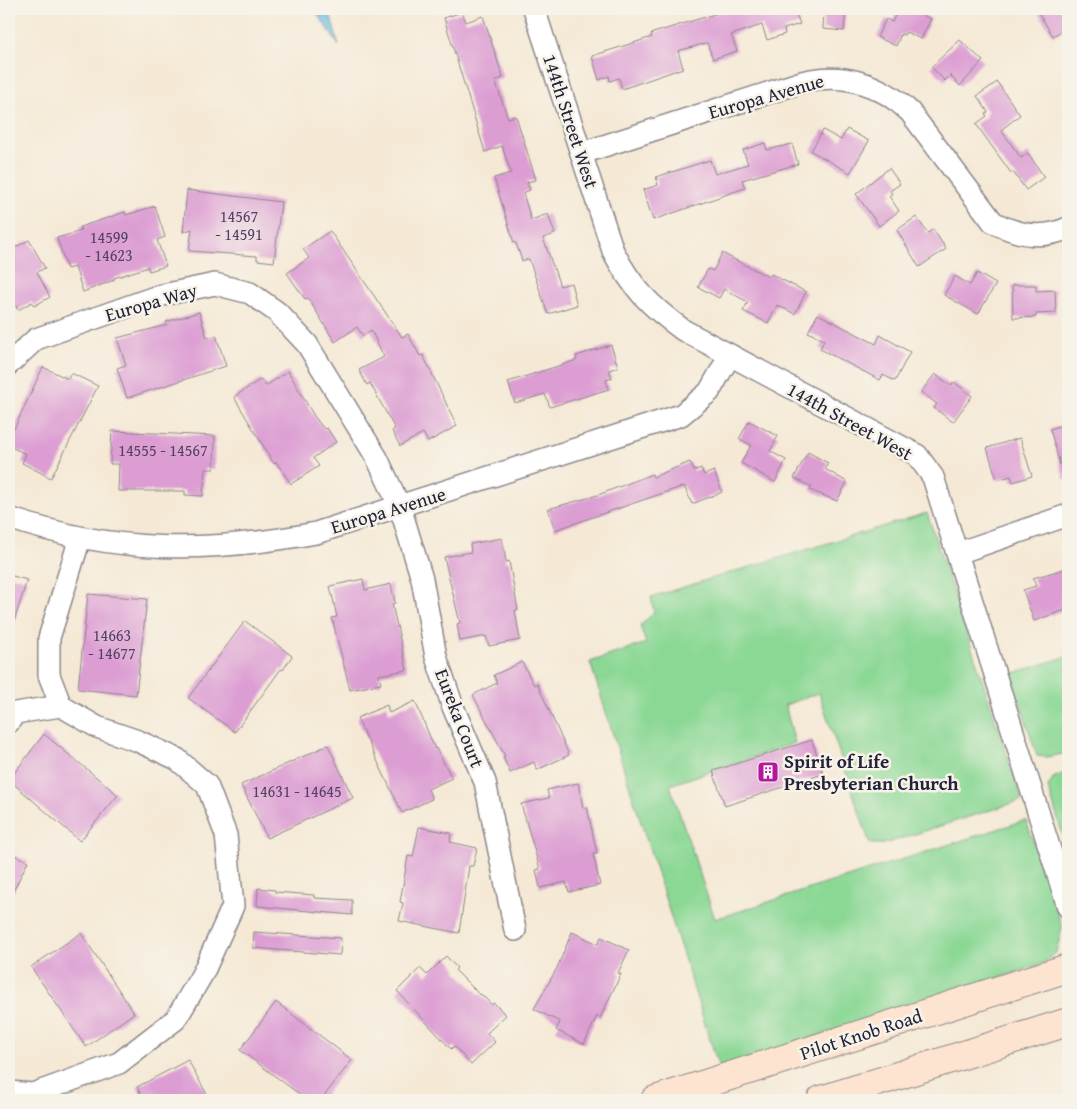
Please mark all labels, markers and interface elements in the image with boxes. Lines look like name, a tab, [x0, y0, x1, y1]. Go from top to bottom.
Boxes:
street label: 144th Street West	[536, 50, 606, 192]
street label: Europa Avenue	[705, 66, 827, 126]
house number: 14567 - 14591	[215, 204, 263, 246]
house number: 14599 - 14623	[85, 225, 133, 267]
street label: Europa Way	[102, 275, 201, 328]
street label: 144th Street West	[782, 375, 918, 467]
house number: 14555 - 14567	[118, 438, 208, 462]
street label: Europa Avenue	[327, 479, 449, 541]
house number: 14663 - 14677	[88, 623, 136, 665]
street label: Eureka Court	[428, 664, 492, 772]
place label: Spirit of Life Presbyterian Church	[784, 747, 959, 797]
building icon: Spirit of Life Presbyterian Church	[756, 760, 780, 784]
house number: 14631 - 14645	[252, 779, 342, 803]
street label: Pilot Knob Road	[796, 1001, 926, 1067]

